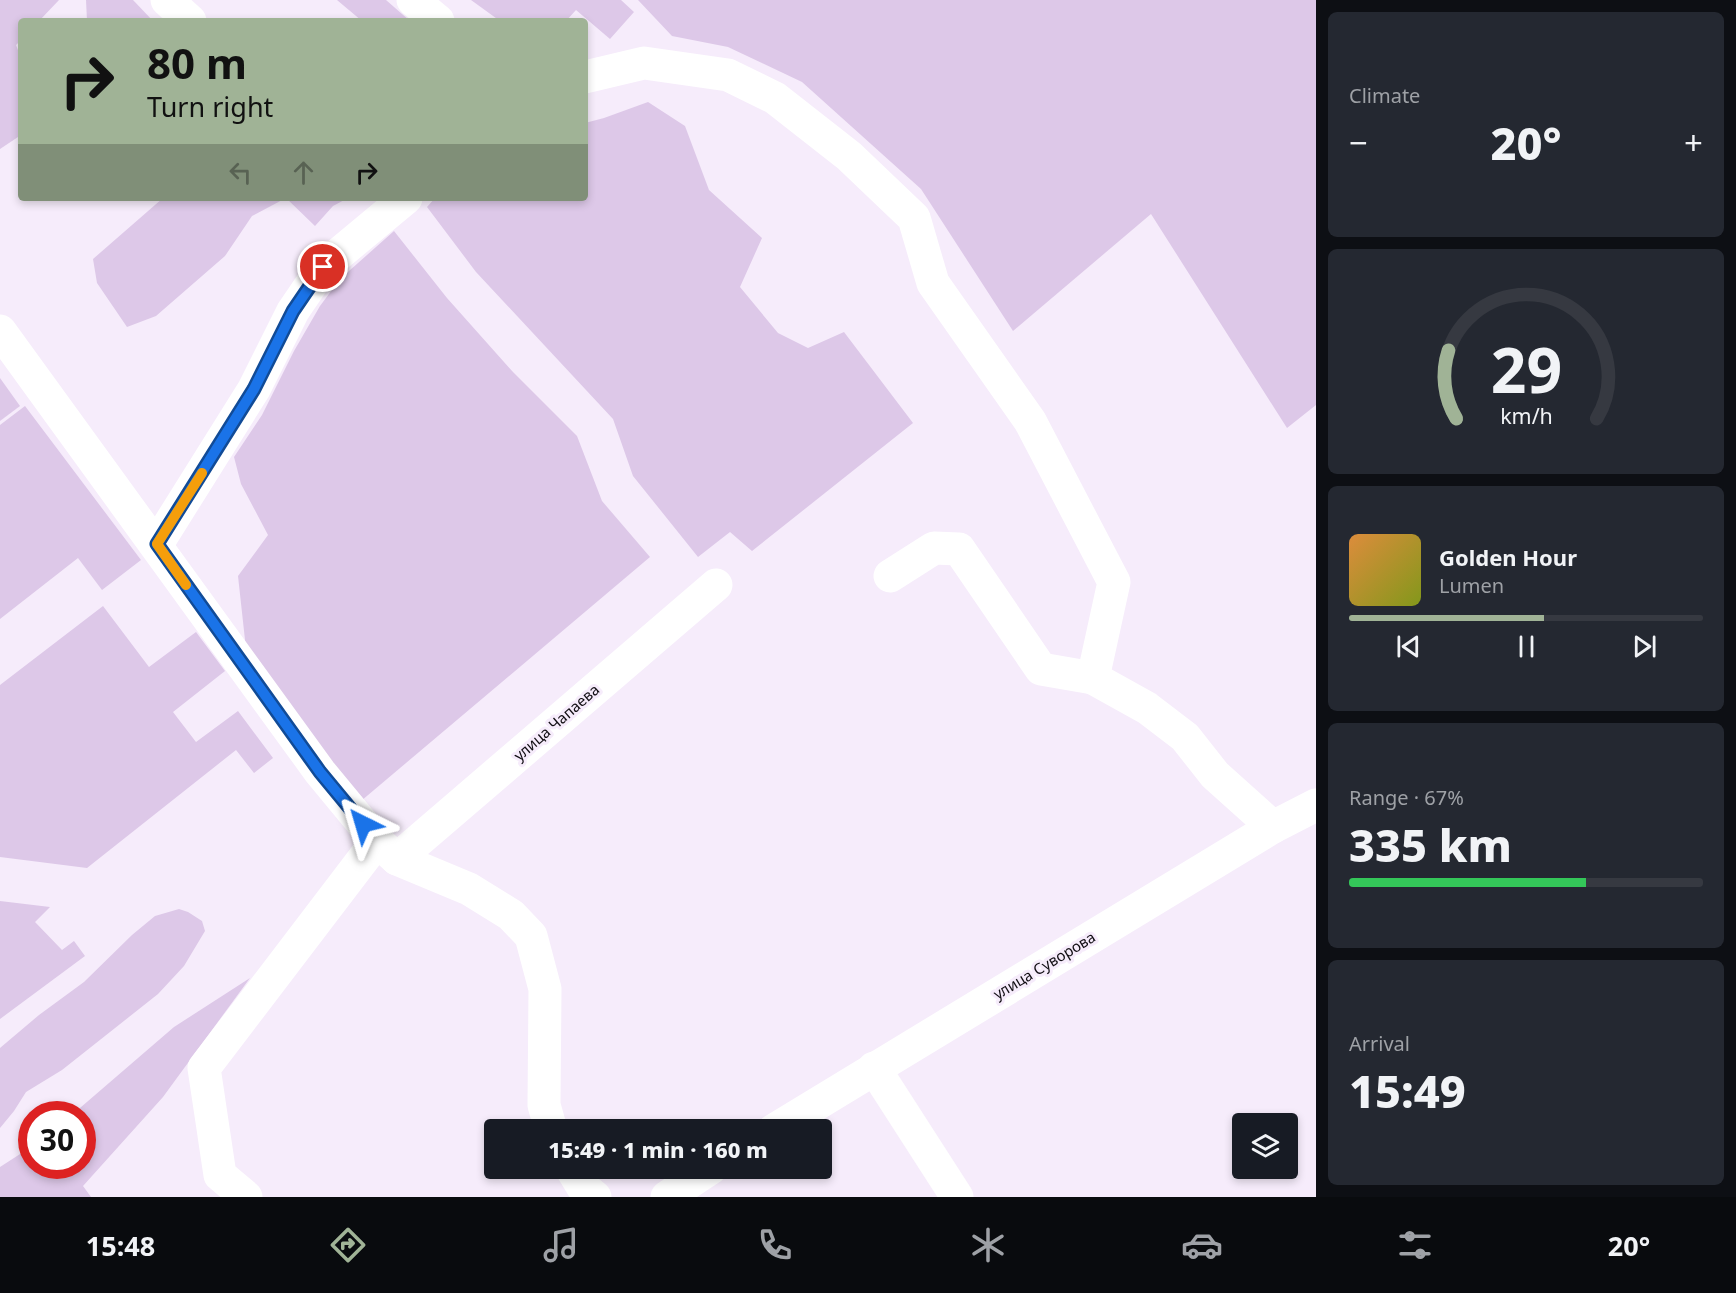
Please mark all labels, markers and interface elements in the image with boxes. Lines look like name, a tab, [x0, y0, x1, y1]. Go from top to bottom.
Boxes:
text: 80 m	[147, 34, 247, 91]
icon: right	[48, 42, 126, 120]
text: Climate	[1349, 82, 1420, 109]
text: Turn right	[147, 88, 273, 125]
text: 20°	[1490, 112, 1562, 173]
text: −	[1349, 120, 1368, 165]
text: +	[1684, 120, 1703, 165]
icon: left	[224, 156, 257, 189]
icon: ahead	[287, 156, 320, 189]
icon: right	[350, 156, 383, 189]
pin	[297, 241, 348, 292]
icon: arrive	[306, 250, 339, 283]
text: 29	[1490, 326, 1562, 411]
text: km/h	[1500, 401, 1552, 430]
text: Golden Hour	[1439, 542, 1577, 572]
text: Lumen	[1439, 572, 1504, 599]
icon: previous	[1392, 630, 1425, 663]
icon: pause	[1510, 630, 1543, 663]
icon: next	[1628, 630, 1661, 663]
street label: улица Чапаева	[509, 679, 603, 765]
text: Range · 67%	[1349, 784, 1464, 811]
position arrow	[331, 792, 395, 856]
text: 335 km	[1349, 814, 1512, 875]
street label: улица Суворова	[989, 927, 1099, 1003]
text: Arrival	[1349, 1030, 1410, 1057]
text: 15:49	[1349, 1060, 1466, 1121]
speed limit sign: 30	[18, 1101, 96, 1179]
map controls	[1232, 1113, 1298, 1179]
button: layers	[1232, 1113, 1298, 1179]
text: 15:49 · 1 min · 160 m	[548, 1134, 768, 1164]
icon: directions	[327, 1224, 369, 1266]
icon: music	[540, 1224, 582, 1266]
icon: phone	[754, 1224, 796, 1266]
icon: climate	[967, 1224, 1009, 1266]
icon: car	[1181, 1224, 1223, 1266]
icon: filters	[1394, 1224, 1436, 1266]
text: 15:48	[86, 1227, 155, 1264]
text: 20°	[1608, 1227, 1650, 1264]

